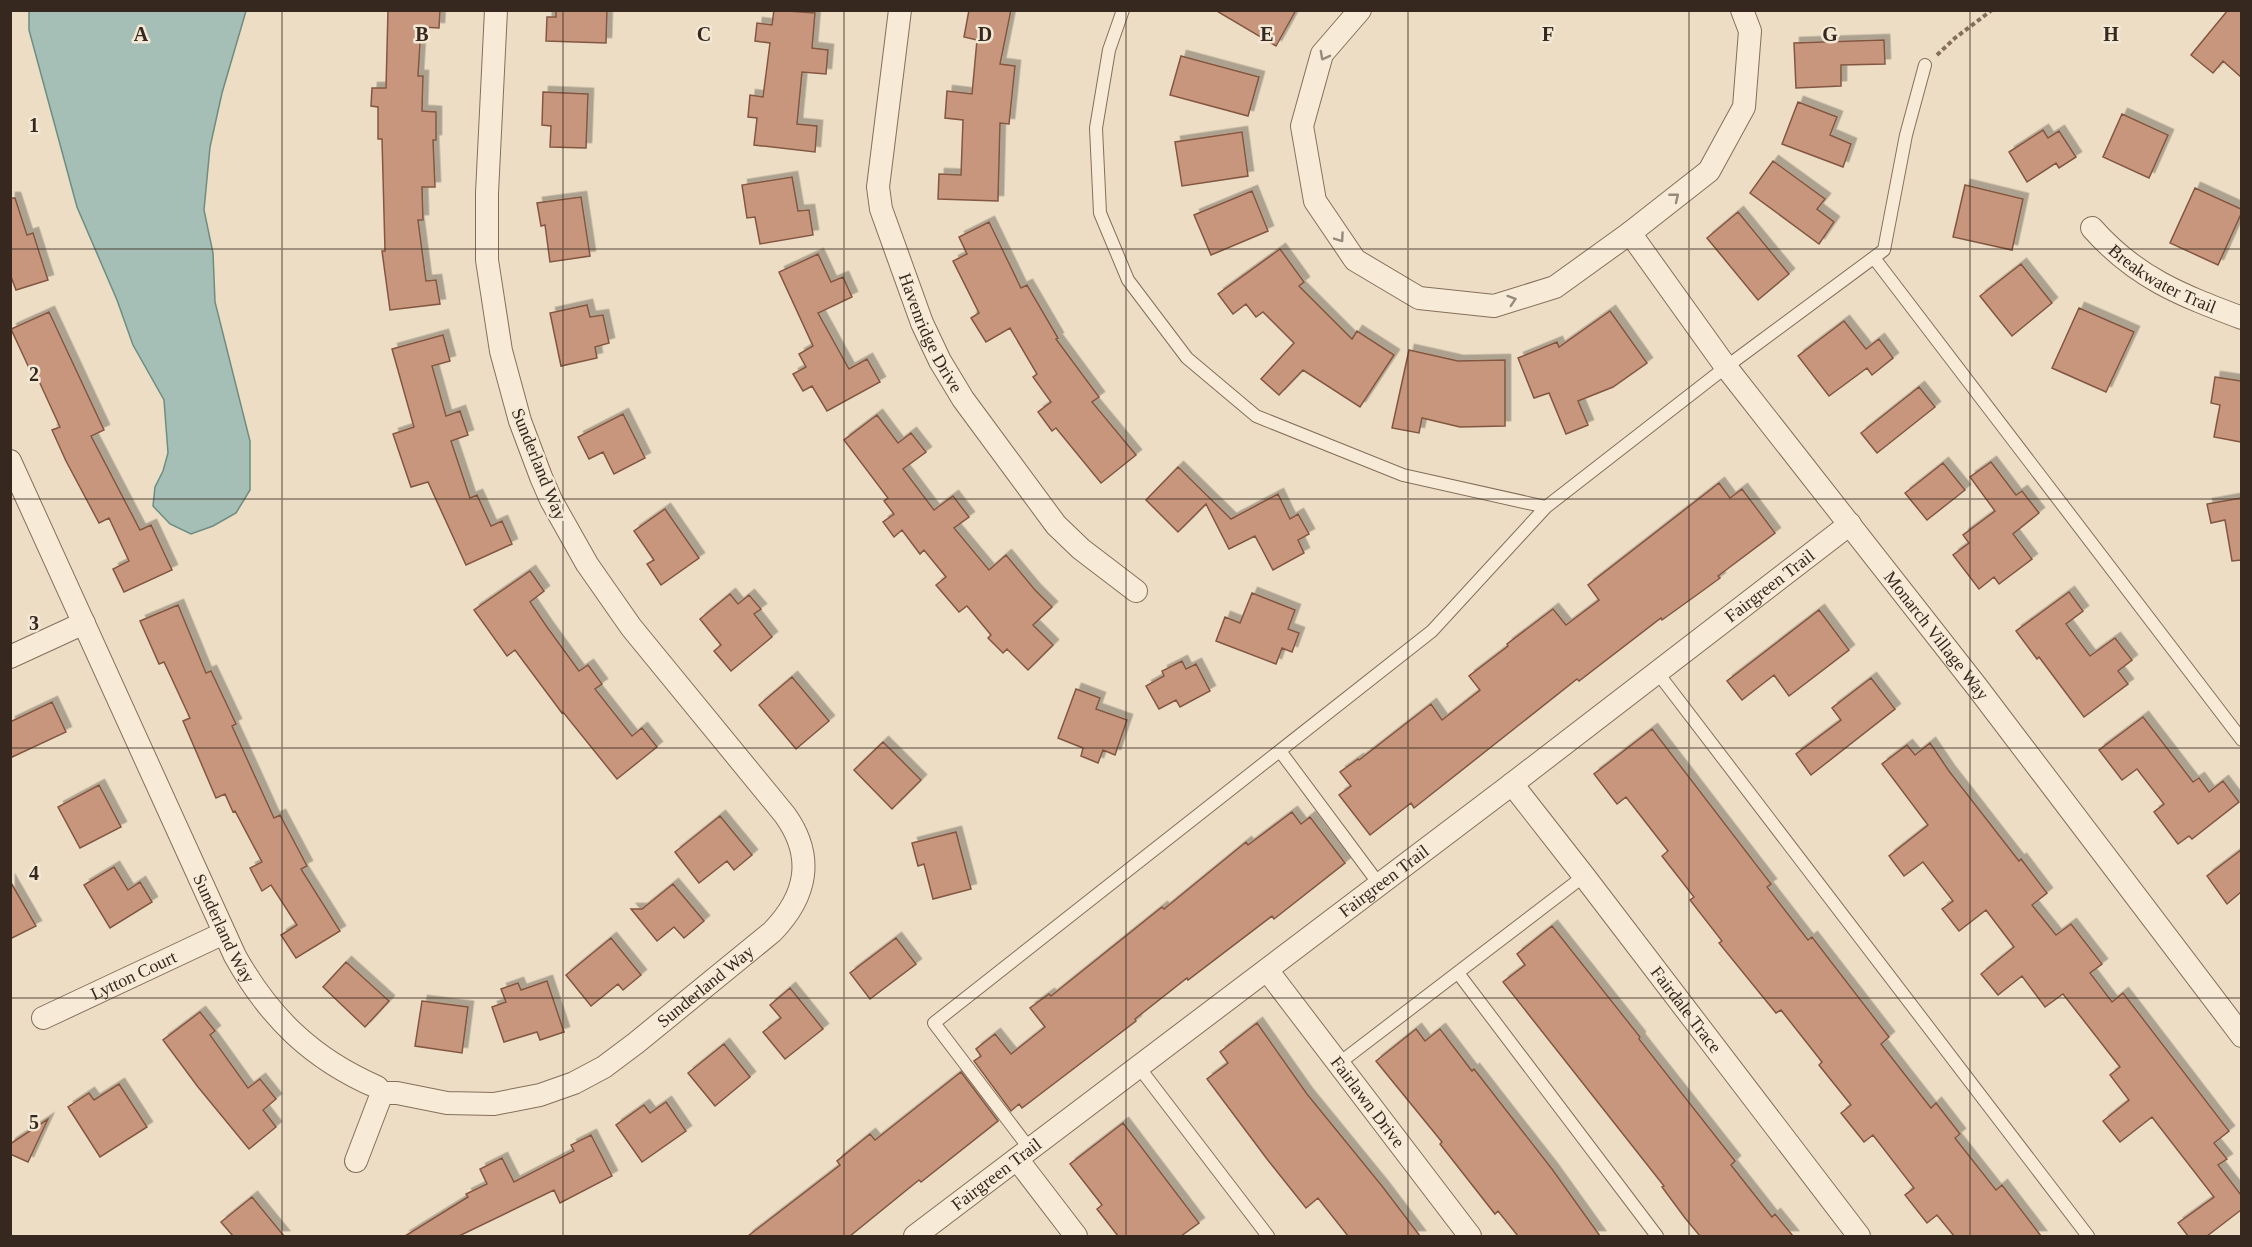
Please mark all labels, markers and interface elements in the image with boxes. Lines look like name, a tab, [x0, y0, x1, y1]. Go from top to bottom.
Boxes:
text: A	[134, 23, 149, 45]
text: B	[415, 23, 429, 45]
text: C	[697, 23, 711, 45]
text: D	[978, 23, 992, 45]
text: E	[1260, 23, 1274, 45]
text: F	[1542, 23, 1554, 45]
text: G	[1822, 23, 1838, 45]
text: H	[2103, 23, 2119, 45]
one-way arrow	[1320, 50, 1331, 60]
text: 1	[29, 114, 39, 136]
one-way arrow	[1668, 194, 1679, 205]
one-way arrow	[1333, 231, 1344, 242]
street label: Breakwater Trail	[2104, 240, 2219, 317]
street label: Havenridge Drive	[895, 270, 967, 396]
one-way arrow	[1506, 295, 1517, 308]
text: 2	[29, 363, 39, 385]
street label: Sunderland Way	[507, 405, 571, 523]
street label: Fairgreen Trail	[1721, 545, 1818, 626]
street label: Monarch Village Way	[1880, 567, 1993, 704]
text: 3	[29, 612, 39, 634]
street label: Fairgreen Trail	[1335, 841, 1433, 921]
text: 4	[29, 862, 39, 884]
street label: Sunderland Way	[189, 871, 259, 987]
street label: Sunderland Way	[653, 941, 758, 1032]
street label: Lytton Court	[87, 947, 180, 1004]
street label: Fairdale Trace	[1647, 962, 1725, 1057]
street label: Fairlawn Drive	[1327, 1052, 1409, 1152]
text: 5	[29, 1111, 39, 1133]
street label: Fairgreen Trail	[948, 1134, 1045, 1215]

